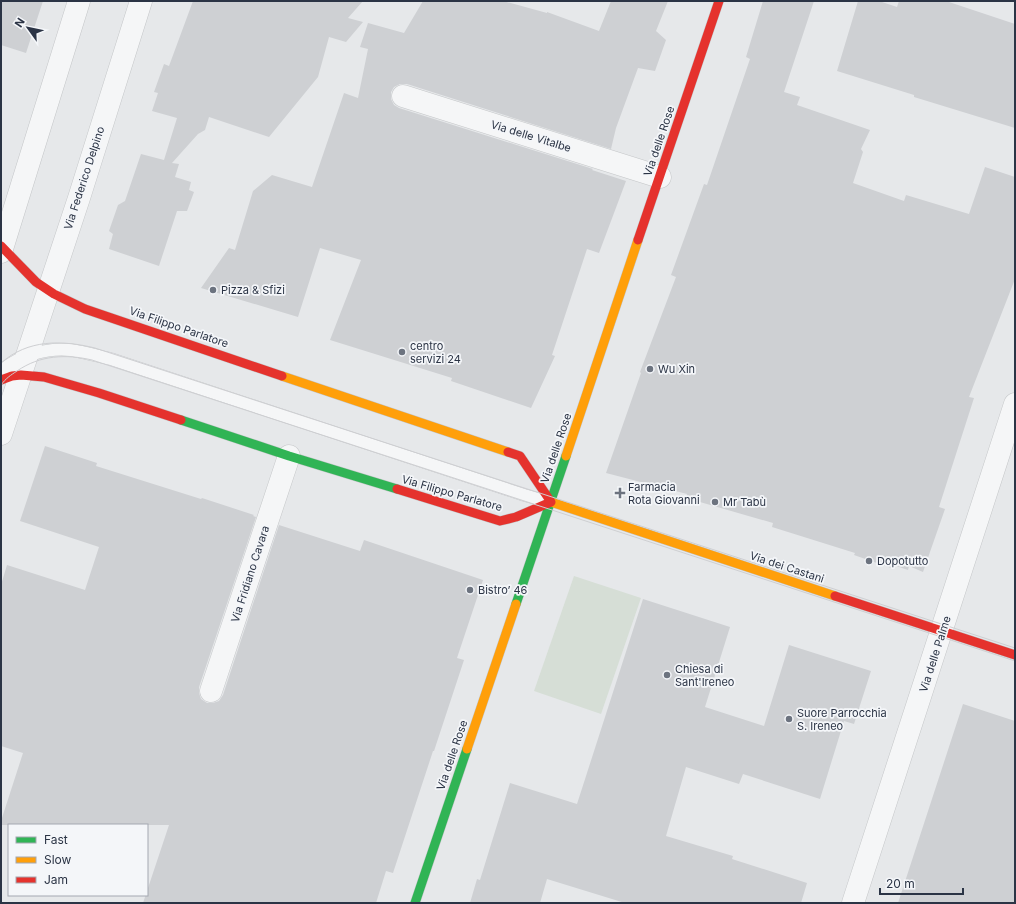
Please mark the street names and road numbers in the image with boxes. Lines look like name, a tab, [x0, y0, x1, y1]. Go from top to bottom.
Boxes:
street label: Via delle Rose	[640, 104, 678, 178]
street label: Via delle Vitalbe	[489, 117, 573, 155]
street label: Via Federico Delpino	[61, 124, 107, 231]
street label: Via Filippo Parlatore	[128, 303, 230, 351]
street label: Via delle Rose	[537, 411, 575, 485]
street label: Via Filippo Parlatore	[400, 472, 504, 514]
street label: Via Fridiano Cavara	[228, 524, 272, 624]
street label: Via dei Castani	[748, 548, 826, 586]
street label: Via delle Palme	[916, 614, 954, 694]
street label: Via delle Rose	[433, 718, 471, 792]

